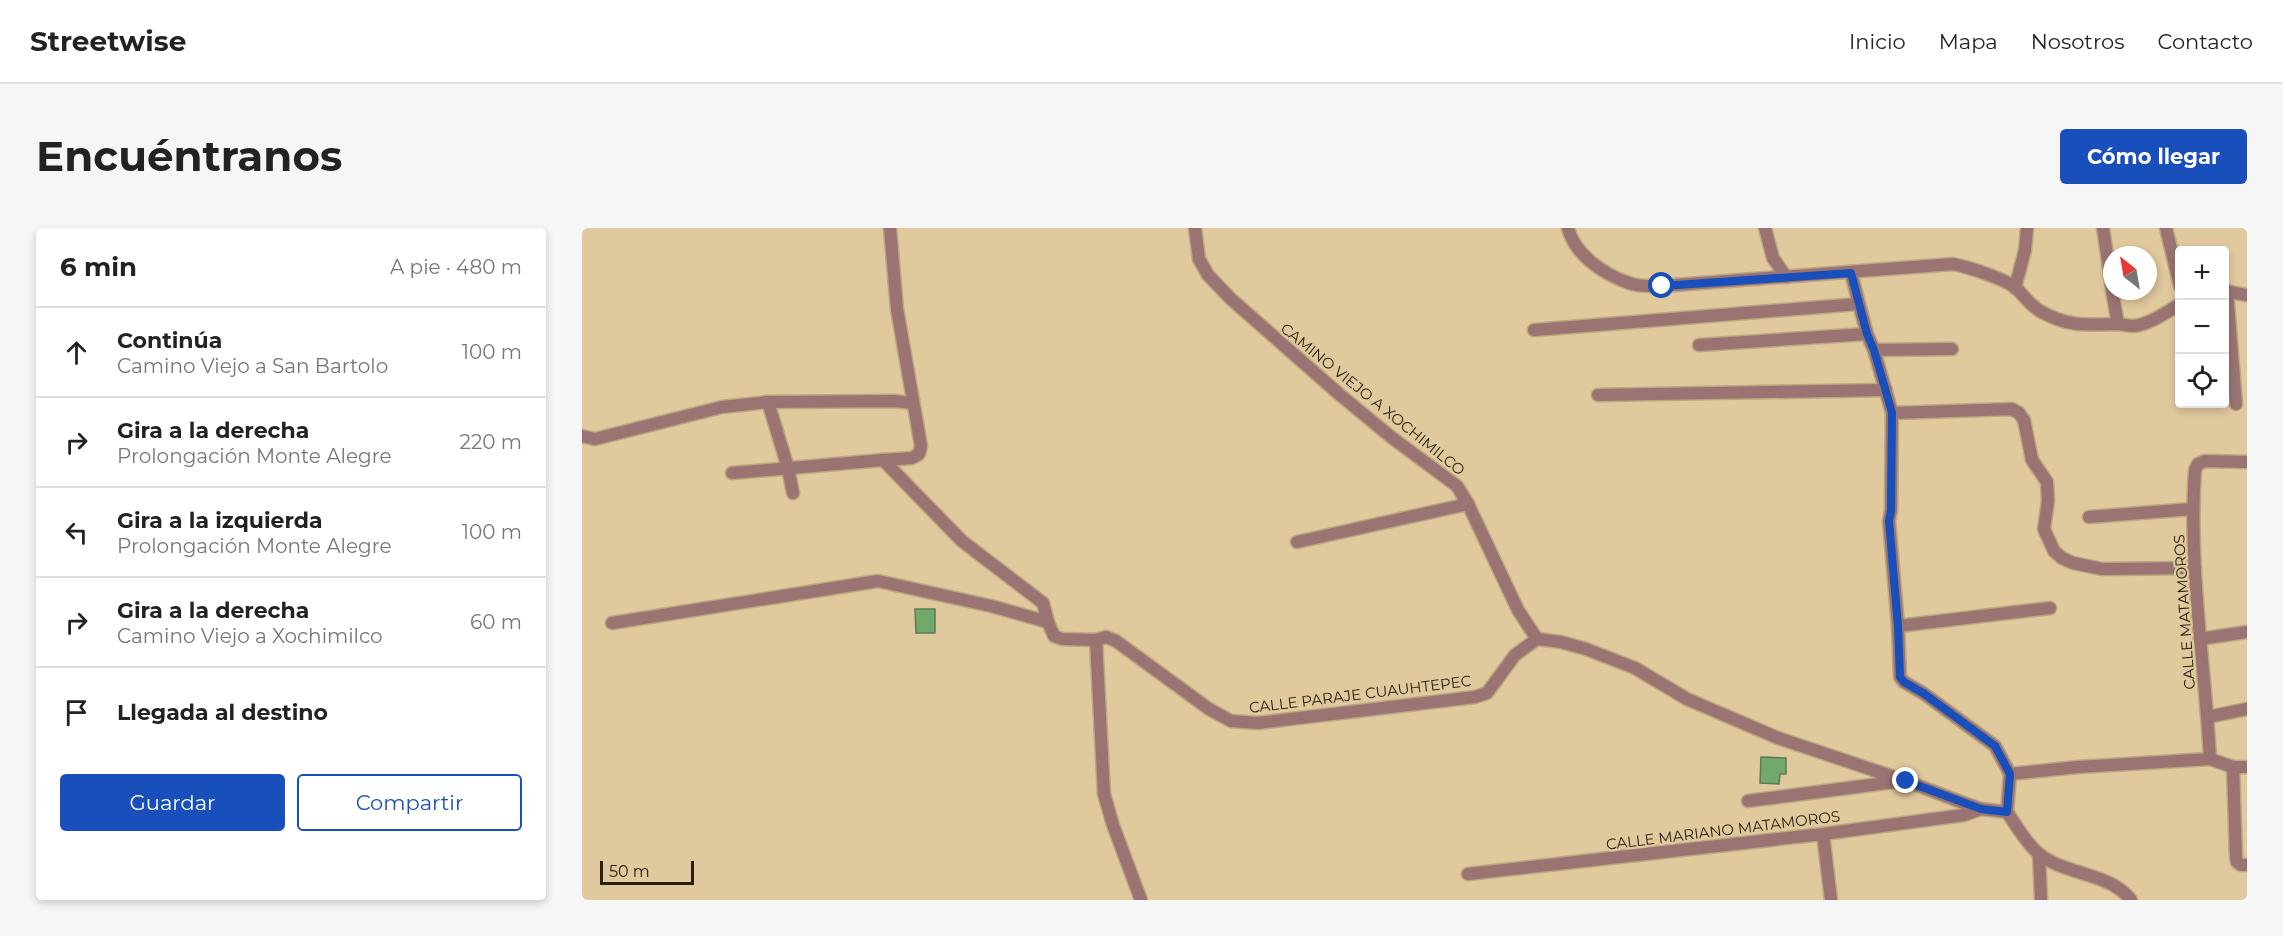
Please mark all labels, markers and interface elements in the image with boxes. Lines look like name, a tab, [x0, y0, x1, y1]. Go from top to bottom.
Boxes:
text: Streetwise	[30, 24, 186, 58]
text: Inicio	[1849, 29, 1906, 54]
text: Mapa	[1939, 29, 1998, 54]
text: Nosotros	[2031, 29, 2124, 54]
text: Contacto	[2157, 29, 2253, 54]
button: Cómo llegar	[2060, 129, 2247, 184]
text: Encuéntranos	[36, 130, 342, 182]
north arrow	[2103, 246, 2157, 300]
map controls	[2175, 246, 2229, 408]
button: +	[2175, 246, 2229, 300]
text: 6 min	[60, 251, 137, 283]
text: A pie · 480 m	[390, 255, 522, 279]
route start	[1648, 272, 1674, 298]
button: −	[2175, 300, 2229, 354]
street label: CAMINO VIEJO A XOCHIMILCO	[1277, 319, 1469, 479]
text: Continúa	[117, 327, 222, 354]
icon: ahead	[60, 336, 93, 369]
text: 100 m	[462, 340, 522, 364]
text: Camino Viejo a San Bartolo	[117, 354, 388, 378]
button: locate	[2175, 354, 2229, 408]
text: Gira a la derecha	[117, 417, 309, 444]
icon: right	[60, 426, 93, 459]
text: 220 m	[460, 430, 522, 454]
text: Prolongación Monte Alegre	[117, 444, 392, 468]
text: Gira a la izquierda	[117, 507, 323, 534]
icon: left	[60, 516, 93, 549]
text: 100 m	[462, 520, 522, 544]
text: Prolongación Monte Alegre	[117, 534, 392, 558]
street label: CALLE MATAMOROS	[2169, 534, 2199, 690]
text: Gira a la derecha	[117, 597, 309, 624]
icon: right	[60, 606, 93, 639]
text: 60 m	[470, 610, 522, 634]
text: Camino Viejo a Xochimilco	[117, 624, 383, 648]
street label: CALLE PARAJE CUAUHTEPEC	[1248, 671, 1473, 717]
icon: arrive	[60, 696, 93, 729]
text: Llegada al destino	[117, 699, 328, 726]
route end	[1892, 767, 1918, 793]
button: Guardar	[60, 774, 285, 831]
button: Compartir	[297, 774, 522, 831]
street label: CALLE MARIANO MATAMOROS	[1605, 806, 1841, 854]
scale bar	[600, 858, 694, 886]
text: 50 m	[609, 862, 650, 881]

